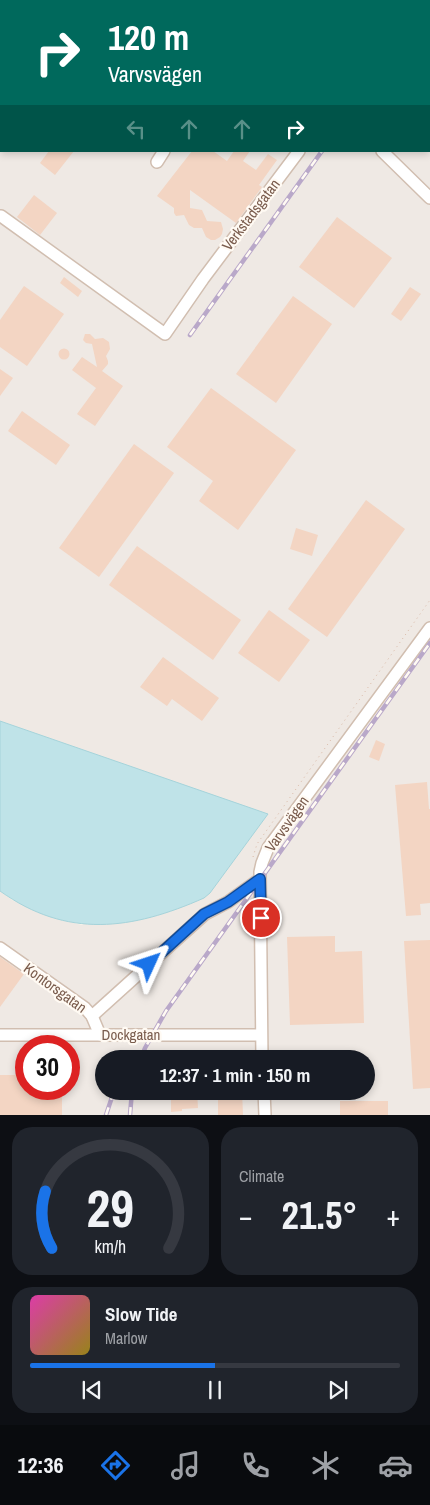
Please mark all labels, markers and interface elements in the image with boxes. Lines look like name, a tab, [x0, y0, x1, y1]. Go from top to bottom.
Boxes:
text: 120 m	[108, 14, 189, 61]
icon: right	[25, 20, 90, 85]
text: Varvsvägen	[108, 59, 202, 89]
icon: left	[122, 115, 150, 143]
icon: ahead	[175, 115, 203, 143]
icon: ahead	[228, 115, 256, 143]
icon: right	[281, 115, 309, 143]
street label: Verkstadsgatan	[217, 175, 285, 255]
street label: Varvsvägen	[260, 791, 314, 856]
pin	[240, 897, 282, 939]
icon: arrive	[247, 904, 275, 932]
position arrow	[122, 937, 174, 989]
street label: Kontorsgatan	[20, 958, 91, 1018]
street label: Dockgatan	[102, 1024, 160, 1045]
speed limit sign: 30	[15, 1035, 80, 1100]
text: 12:37 · 1 min · 150 m	[160, 1062, 310, 1088]
text: Climate	[239, 1165, 284, 1187]
text: 29	[87, 1173, 134, 1243]
text: 21.5°	[282, 1190, 357, 1241]
text: −	[239, 1197, 252, 1235]
text: +	[387, 1197, 400, 1235]
text: km/h	[95, 1235, 126, 1259]
text: Slow Tide	[105, 1301, 177, 1327]
text: Marlow	[105, 1327, 147, 1349]
icon: previous	[78, 1376, 106, 1404]
icon: pause	[201, 1376, 229, 1404]
icon: next	[324, 1376, 352, 1404]
icon: directions	[98, 1448, 133, 1483]
icon: music	[168, 1448, 203, 1483]
icon: phone	[238, 1448, 273, 1483]
icon: climate	[308, 1448, 343, 1483]
icon: car	[378, 1448, 413, 1483]
text: 12:36	[17, 1450, 64, 1480]

